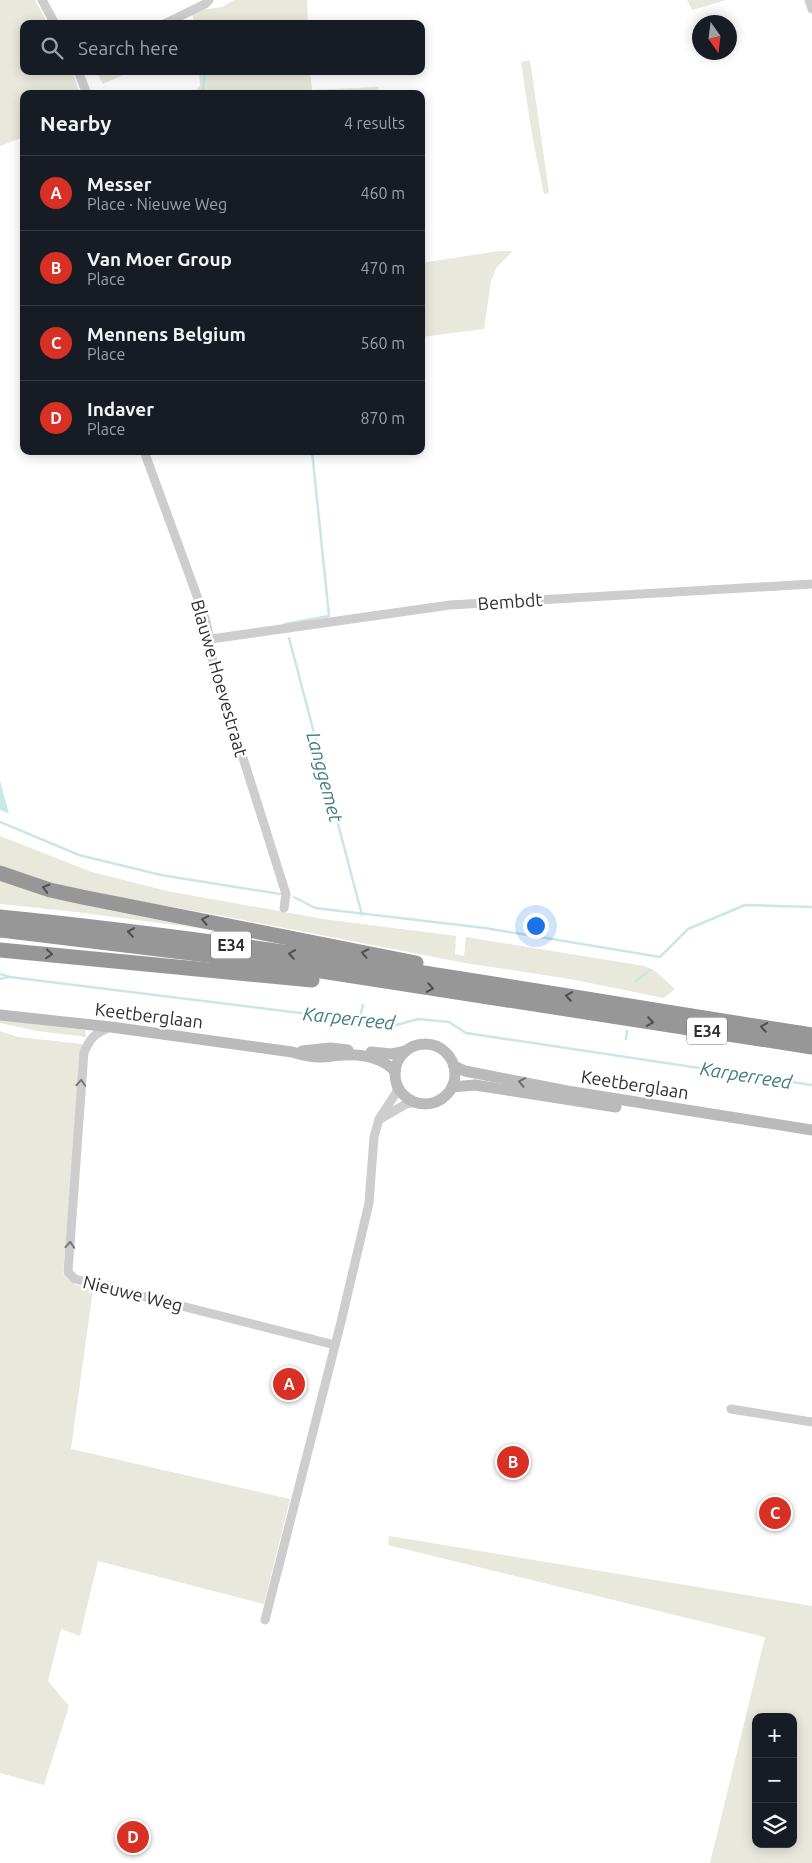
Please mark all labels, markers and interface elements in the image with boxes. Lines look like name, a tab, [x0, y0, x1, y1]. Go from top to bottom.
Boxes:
north arrow	[692, 15, 737, 60]
search box	[20, 20, 425, 75]
icon: search	[38, 34, 66, 62]
text: Search here	[78, 37, 178, 59]
text: Nearby	[40, 111, 111, 135]
text: 4 results	[344, 114, 405, 132]
text: Messer	[87, 173, 152, 195]
text: A	[50, 184, 62, 202]
text: 460 m	[360, 184, 405, 202]
text: Place · Nieuwe Weg	[87, 195, 227, 213]
text: Van Moer Group	[87, 248, 232, 270]
text: B	[51, 259, 61, 277]
text: 470 m	[360, 259, 405, 277]
text: Place	[87, 270, 125, 288]
text: Mennens Belgium	[87, 323, 246, 345]
text: C	[51, 334, 61, 352]
text: 560 m	[360, 334, 405, 352]
text: Place	[87, 345, 125, 363]
text: Indaver	[87, 398, 154, 420]
text: D	[50, 409, 62, 427]
text: 870 m	[360, 409, 405, 427]
text: Place	[87, 420, 125, 438]
street label: Bembdt	[477, 589, 543, 613]
street label: Blauwe Hoevestraat	[188, 597, 252, 759]
water label: Langgemet	[302, 729, 348, 825]
one-way arrow	[42, 884, 51, 894]
your location	[523, 913, 549, 939]
one-way arrow	[201, 916, 210, 926]
one-way arrow	[126, 927, 134, 938]
road number: E34	[211, 932, 251, 958]
one-way arrow	[360, 948, 369, 958]
one-way arrow	[45, 949, 53, 960]
one-way arrow	[287, 949, 295, 960]
one-way arrow	[427, 982, 435, 993]
one-way arrow	[564, 992, 573, 1002]
street label: Keetberglaan	[94, 998, 204, 1032]
water label: Karperreed	[302, 1002, 398, 1034]
one-way arrow	[645, 1017, 654, 1027]
road number: E34	[687, 1018, 727, 1044]
one-way arrow	[759, 1023, 768, 1033]
water label: Karperreed	[699, 1057, 795, 1093]
street label: Keetberglaan	[580, 1066, 690, 1102]
one-way arrow	[518, 1077, 527, 1088]
one-way arrow	[76, 1079, 87, 1087]
one-way arrow	[64, 1241, 75, 1249]
street label: Nieuwe Weg	[81, 1271, 185, 1315]
pin: A	[273, 1365, 305, 1403]
pin: B	[497, 1443, 529, 1481]
pin: C	[759, 1494, 791, 1532]
map controls	[752, 1713, 797, 1848]
button: +	[752, 1713, 797, 1758]
button: −	[752, 1758, 797, 1803]
button: layers	[752, 1803, 797, 1848]
pin: D	[117, 1818, 149, 1856]

